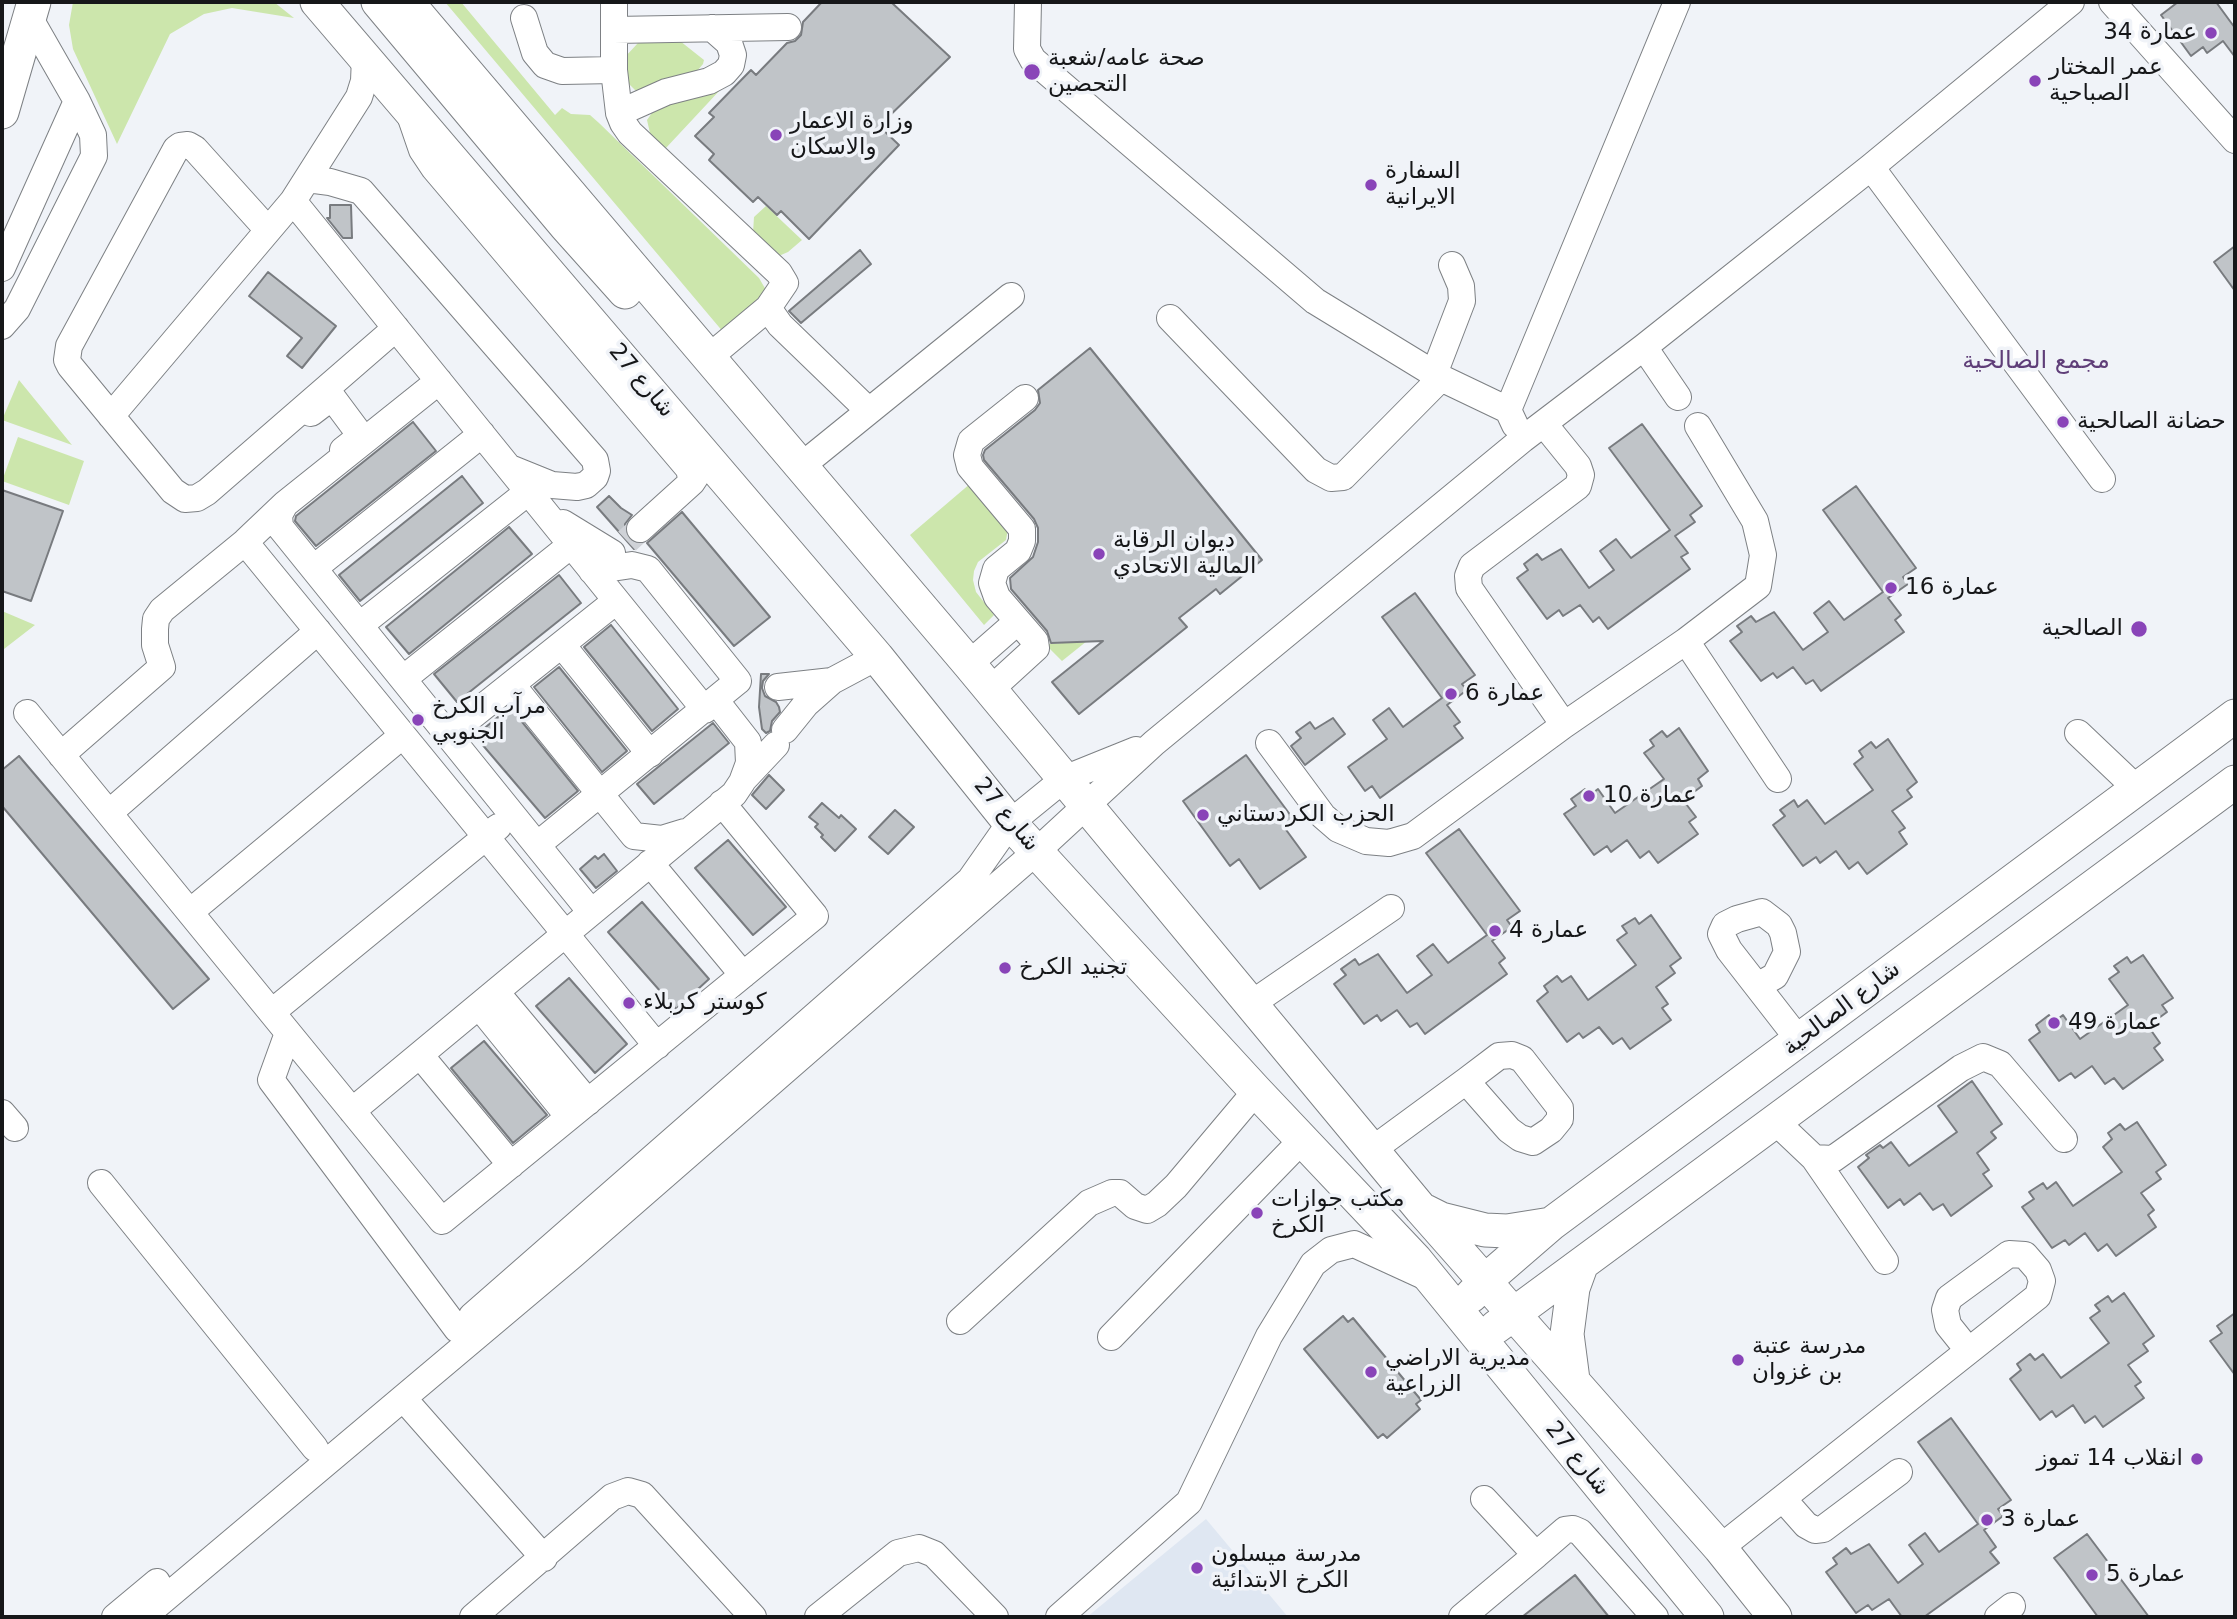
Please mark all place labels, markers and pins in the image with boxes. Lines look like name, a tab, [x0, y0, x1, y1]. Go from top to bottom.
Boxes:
place label: عمارة 34	[2103, 19, 2197, 47]
marker: عمارة 34	[2203, 25, 2219, 41]
place label: صحة عامه/شعبة التحصين	[1048, 45, 1205, 99]
place label: عمر المختار الصباحية	[2049, 54, 2163, 108]
marker: صحة عامه/شعبة التحصين	[1022, 62, 1042, 82]
marker: عمر المختار الصباحية	[2027, 73, 2043, 89]
place label: وزارة الاعمار والاسكان	[790, 108, 914, 162]
marker: وزارة الاعمار والاسكان	[768, 127, 784, 143]
place label: السفارة الايرانية	[1385, 158, 1461, 212]
marker: السفارة الايرانية	[1363, 177, 1379, 193]
place label: حضانة الصالحية	[2077, 408, 2226, 436]
marker: حضانة الصالحية	[2055, 414, 2071, 430]
place label: ديوان الرقابة المالية الاتحادي	[1113, 527, 1256, 581]
marker: ديوان الرقابة المالية الاتحادي	[1091, 546, 1107, 562]
place label: عمارة 16	[1905, 574, 1999, 602]
marker: عمارة 16	[1883, 580, 1899, 596]
place label: الصالحية	[2042, 615, 2123, 643]
marker: الصالحية	[2129, 619, 2149, 639]
place label: عمارة 6	[1465, 680, 1544, 708]
marker: عمارة 6	[1443, 686, 1459, 702]
place label: مرآب الكرخ الجنوبي	[432, 693, 546, 747]
marker: مرآب الكرخ الجنوبي	[410, 712, 426, 728]
place label: عمارة 10	[1603, 782, 1697, 810]
marker: عمارة 10	[1581, 788, 1597, 804]
place label: الحزب الكردستاني	[1217, 801, 1395, 829]
marker: الحزب الكردستاني	[1195, 807, 1211, 823]
place label: عمارة 4	[1509, 917, 1588, 945]
marker: عمارة 4	[1487, 923, 1503, 939]
place label: تجنيد الكرخ	[1019, 954, 1127, 982]
marker: تجنيد الكرخ	[997, 960, 1013, 976]
place label: كوستر كربلاء	[643, 989, 767, 1017]
marker: كوستر كربلاء	[621, 995, 637, 1011]
place label: عمارة 49	[2068, 1009, 2162, 1037]
marker: عمارة 49	[2046, 1015, 2062, 1031]
place label: مكتب جوازات الكرخ	[1271, 1186, 1404, 1240]
marker: مكتب جوازات الكرخ	[1249, 1205, 1265, 1221]
place label: مدرسة عتبة بن غزوان	[1752, 1333, 1866, 1387]
place label: مديرية الاراضي الزراعية	[1385, 1345, 1530, 1399]
marker: مدرسة عتبة بن غزوان	[1730, 1352, 1746, 1368]
marker: مديرية الاراضي الزراعية	[1363, 1364, 1379, 1380]
place label: انقلاب 14 تموز	[2037, 1445, 2183, 1473]
marker: انقلاب 14 تموز	[2189, 1451, 2205, 1467]
place label: عمارة 3	[2001, 1506, 2080, 1534]
marker: عمارة 3	[1979, 1512, 1995, 1528]
place label: مدرسة ميسلون الكرخ الابتدائية	[1211, 1541, 1362, 1595]
marker: مدرسة ميسلون الكرخ الابتدائية	[1189, 1560, 1205, 1576]
place label: عمارة 5	[2106, 1561, 2185, 1589]
marker: عمارة 5	[2084, 1567, 2100, 1583]

